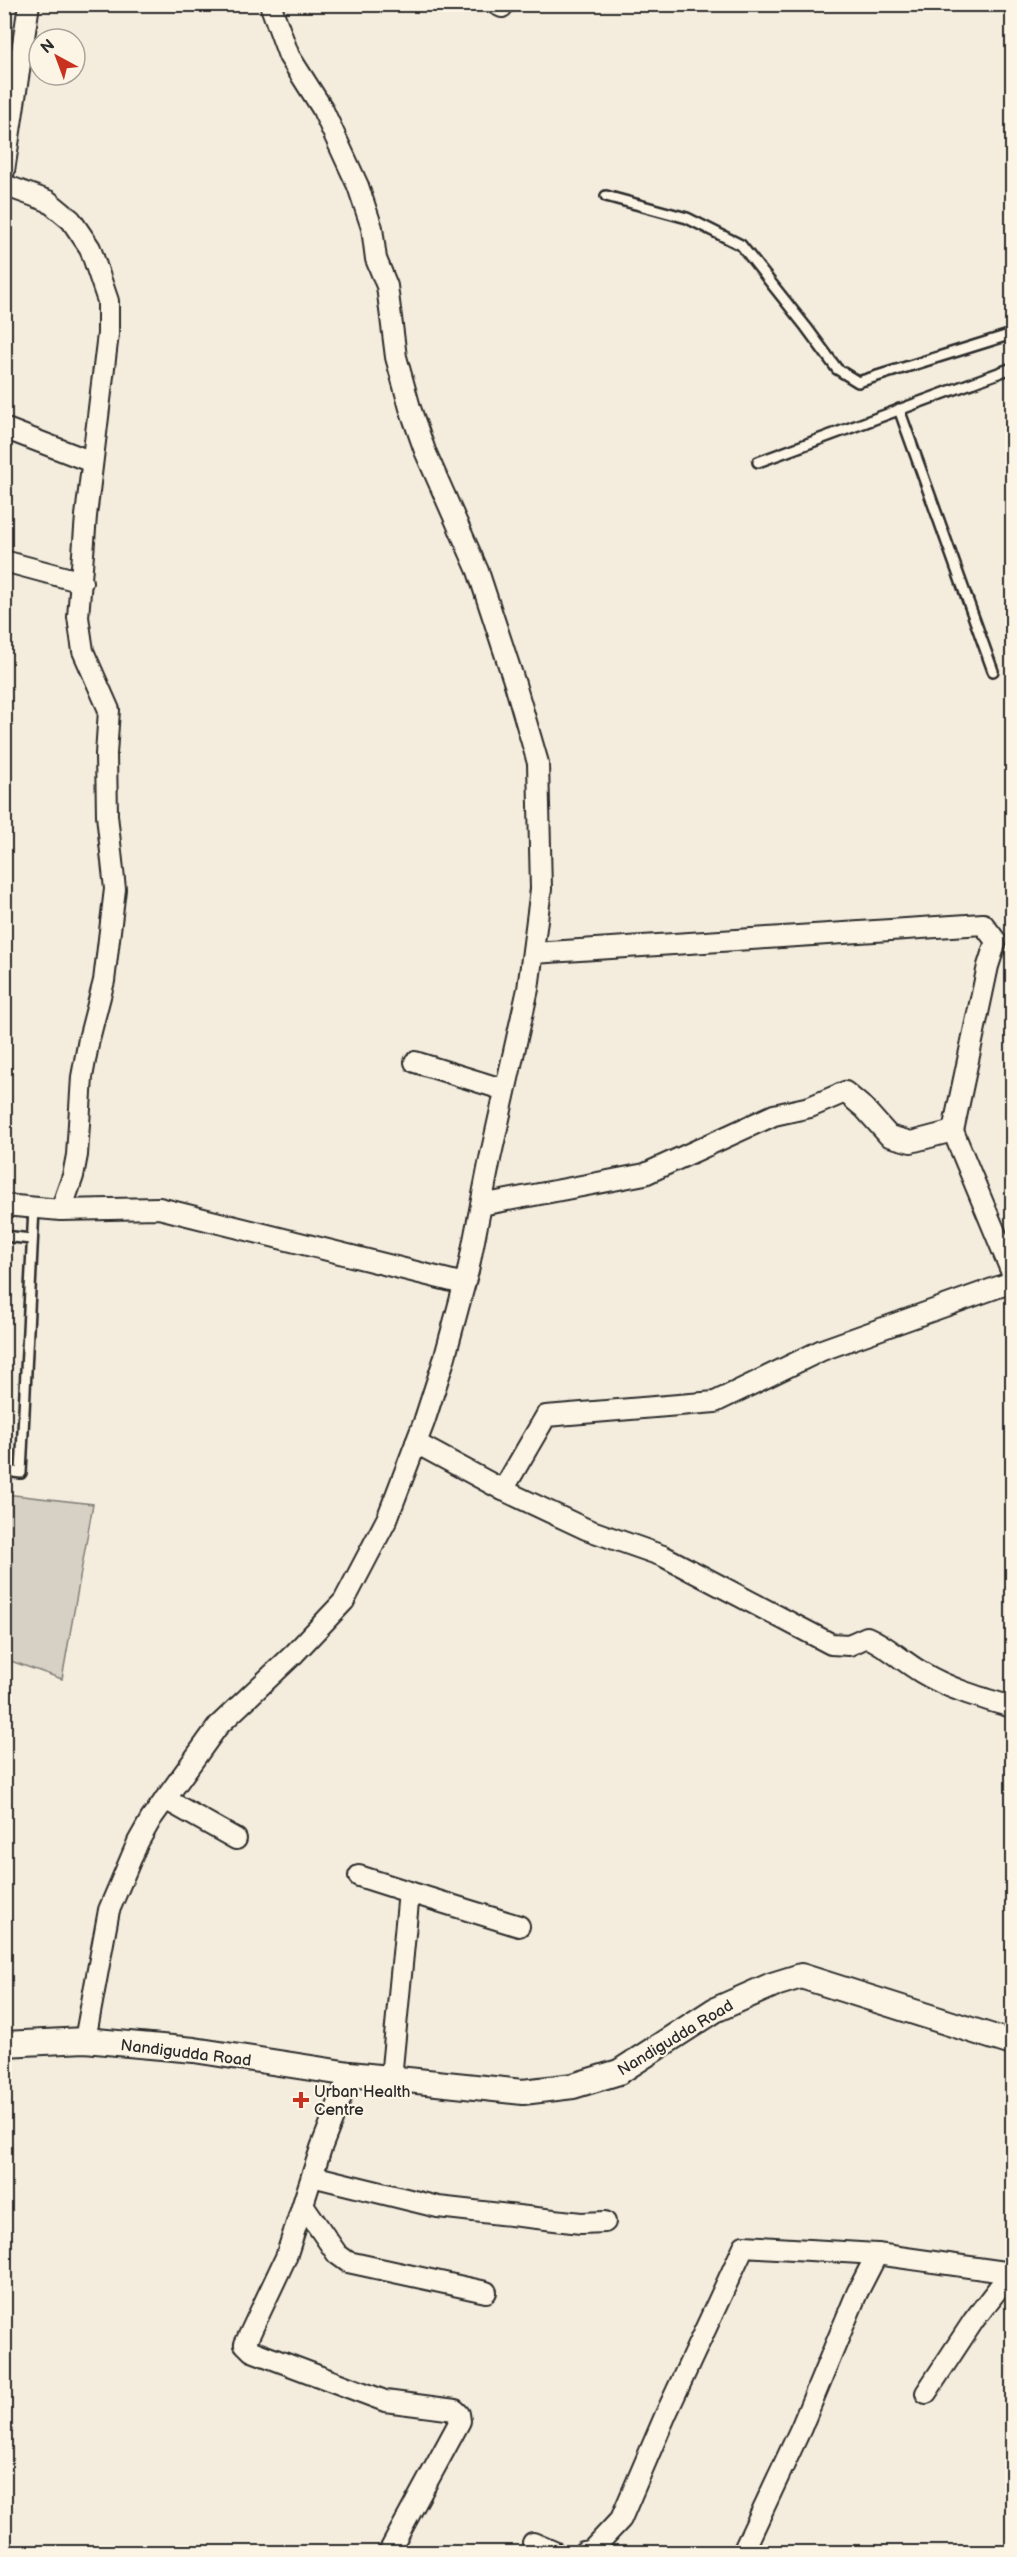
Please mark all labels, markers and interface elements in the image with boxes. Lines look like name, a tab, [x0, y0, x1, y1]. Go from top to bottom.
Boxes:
north arrow	[27, 27, 87, 87]
text: N	[37, 36, 59, 58]
street label: Nandigudda Road	[614, 1996, 737, 2080]
street label: Nandigudda Road	[119, 2036, 252, 2071]
place label: Urban Health Centre	[314, 2083, 411, 2120]
marker: Urban Health Centre	[292, 2091, 310, 2109]

